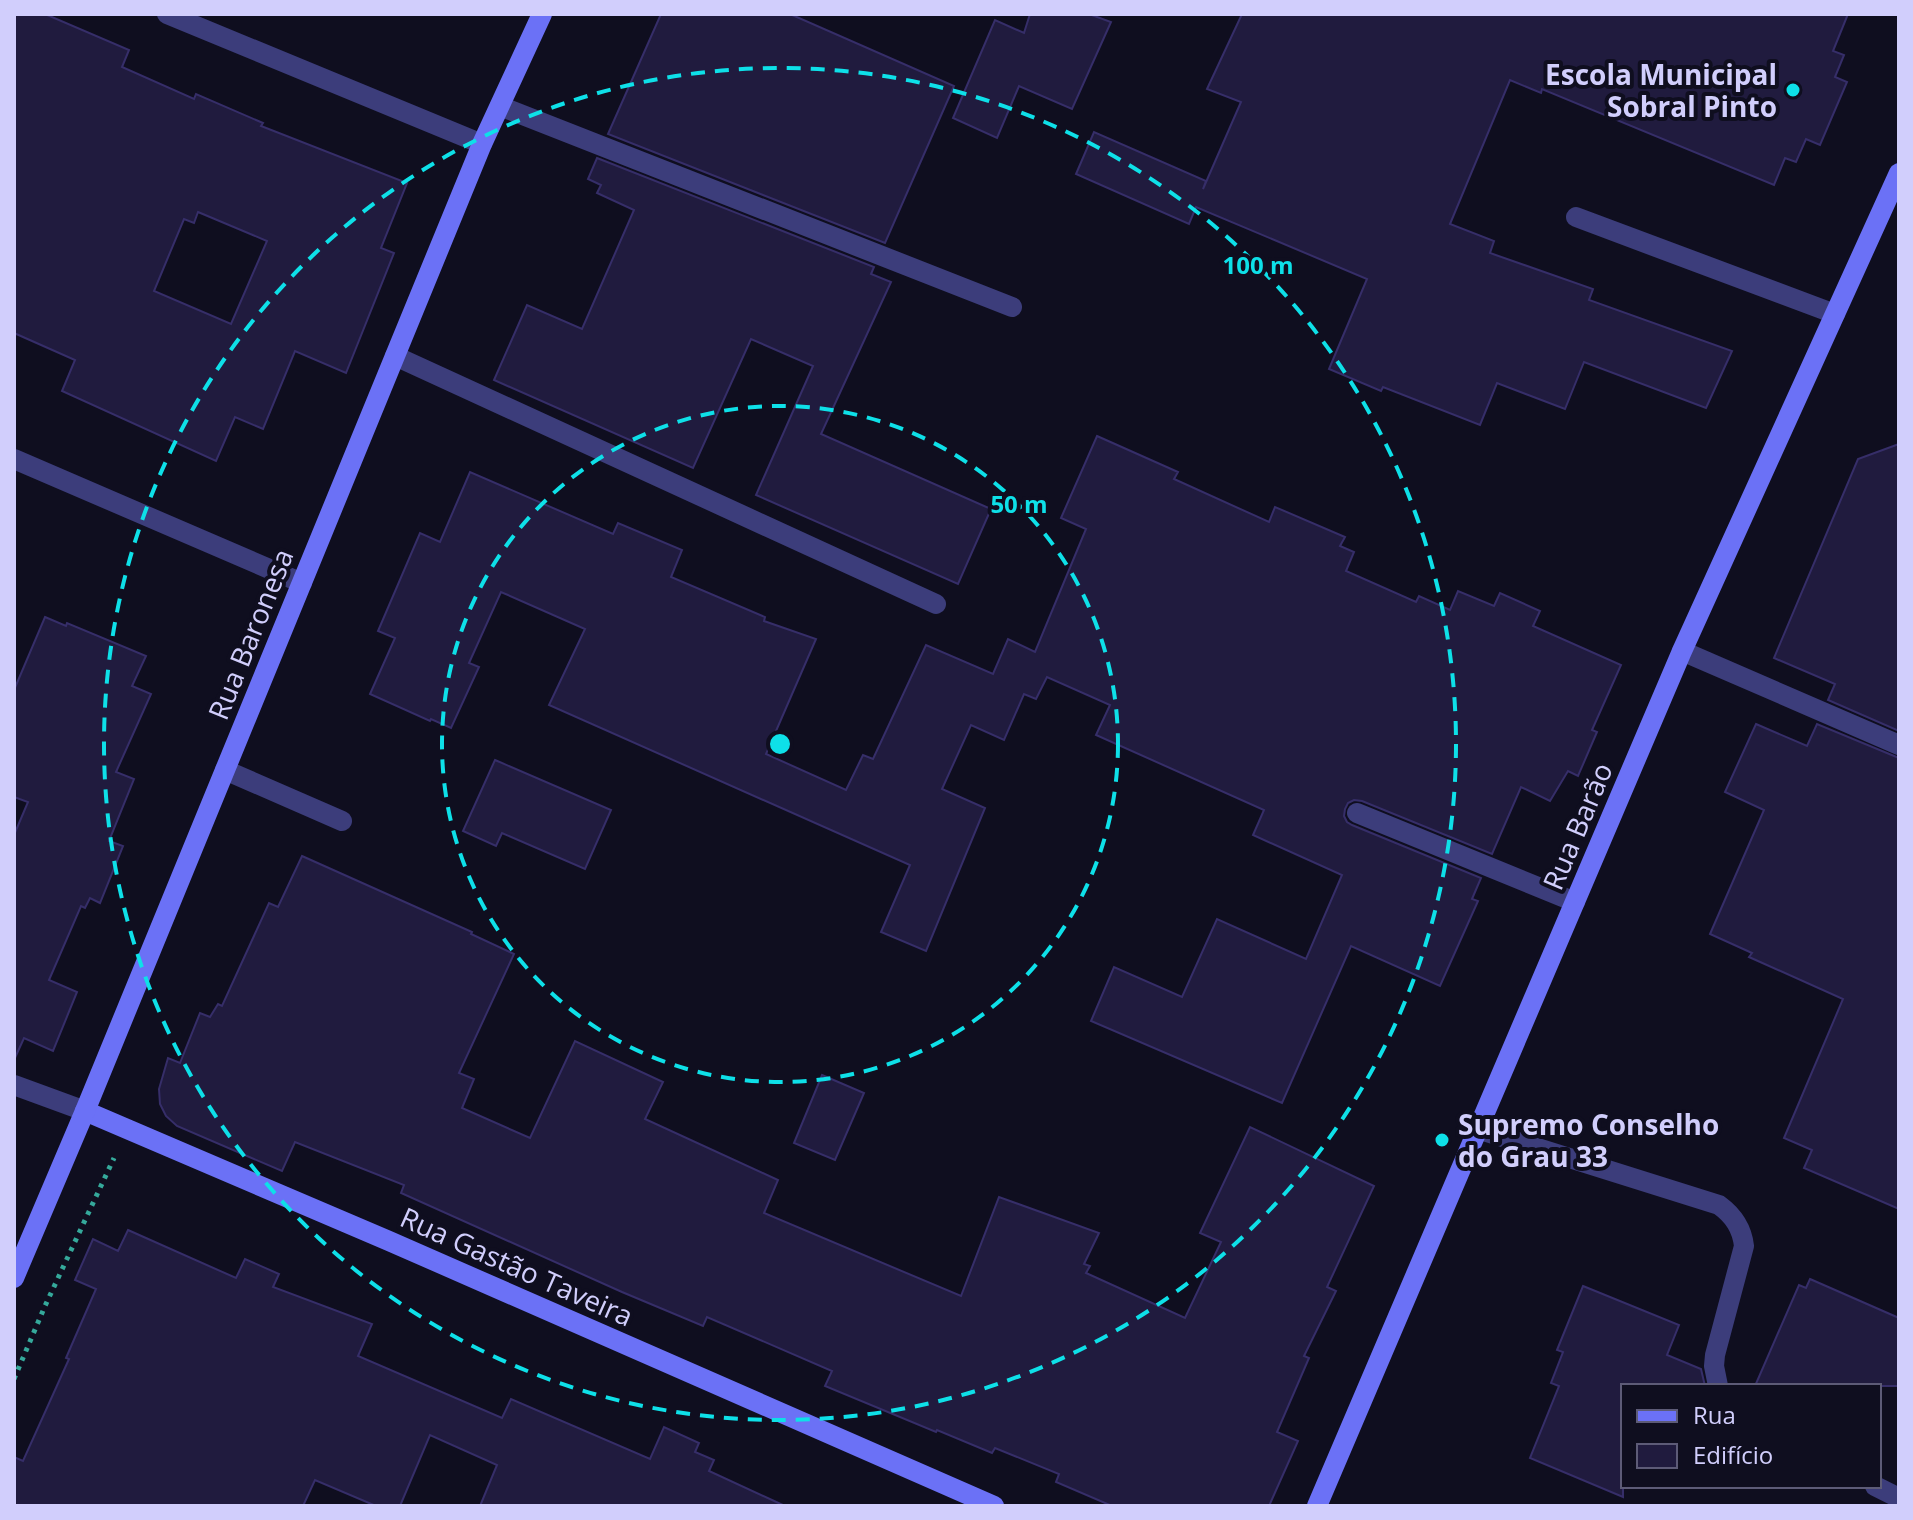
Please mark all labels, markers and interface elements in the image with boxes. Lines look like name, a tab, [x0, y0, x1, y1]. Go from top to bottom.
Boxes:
place label: Escola Municipal Sobral Pinto	[1545, 55, 1777, 125]
marker: Escola Municipal Sobral Pinto	[1784, 81, 1802, 99]
text: 100 m	[1223, 248, 1293, 281]
text: 50 m	[990, 487, 1048, 520]
street label: Rua Baronesa	[198, 543, 302, 725]
centre of rings	[766, 730, 794, 758]
street label: Rua Barão	[1533, 757, 1621, 895]
place label: Supremo Conselho do Grau 33	[1458, 1105, 1719, 1175]
marker: Supremo Conselho do Grau 33	[1433, 1131, 1451, 1149]
street label: Rua Gastão Taveira	[395, 1198, 639, 1334]
legend	[1621, 1384, 1881, 1488]
text: Rua	[1693, 1398, 1736, 1431]
text: Edifício	[1693, 1438, 1773, 1471]

